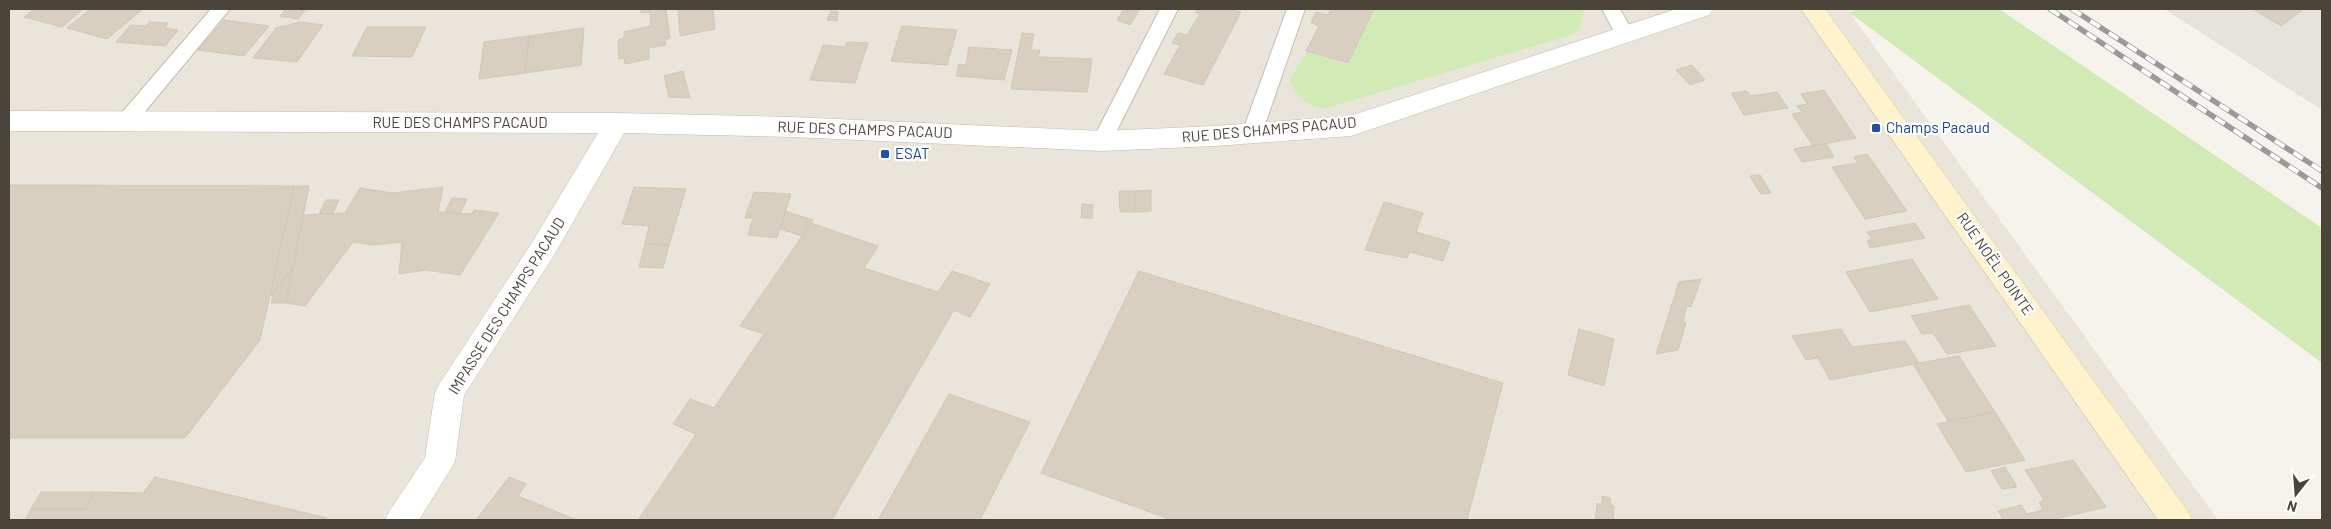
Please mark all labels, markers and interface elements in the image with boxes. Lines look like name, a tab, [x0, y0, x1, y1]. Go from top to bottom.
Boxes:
street label: RUE DES CHAMPS PACAUD	[1181, 112, 1357, 146]
street label: RUE DES CHAMPS PACAUD	[372, 113, 548, 131]
street label: RUE DES CHAMPS PACAUD	[777, 117, 953, 141]
place label: Champs Pacaud	[1886, 118, 1990, 136]
marker: Champs Pacaud	[1870, 122, 1882, 134]
place label: ESAT	[895, 144, 930, 162]
marker: ESAT	[879, 148, 891, 160]
street label: RUE NOËL POINTE	[1954, 209, 2038, 318]
street label: IMPASSE DES CHAMPS PACAUD	[444, 214, 568, 397]
north arrow	[2271, 469, 2321, 519]
text: N	[2285, 497, 2299, 516]

